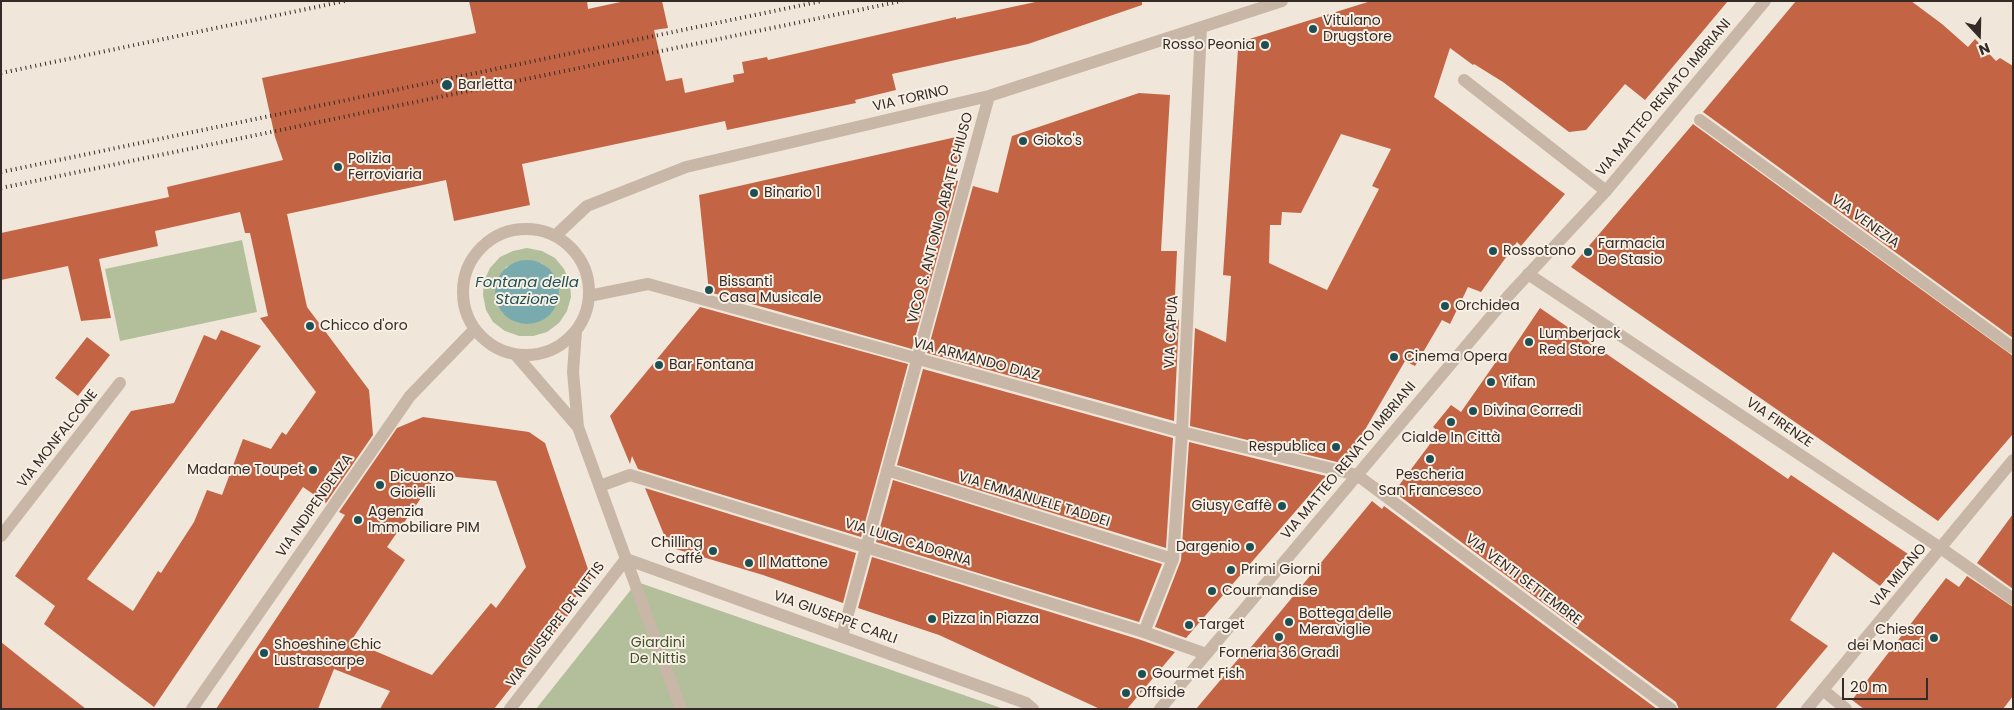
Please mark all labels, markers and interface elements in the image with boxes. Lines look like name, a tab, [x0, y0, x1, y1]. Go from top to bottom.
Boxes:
north arrow	[1954, 10, 2004, 60]
place label: Vitulano Drugstore	[1323, 13, 1392, 46]
street label: VIA MATTEO RENATO IMBRIANI	[1593, 16, 1735, 180]
marker: Vitulano Drugstore	[1307, 23, 1319, 35]
place label: Rosso Peonia	[1163, 37, 1255, 53]
text: N	[1976, 38, 1993, 60]
marker: Rosso Peonia	[1259, 39, 1271, 51]
place label: Barletta	[458, 77, 513, 93]
marker: Barletta	[440, 78, 454, 92]
street label: VIA TORINO	[871, 82, 951, 116]
street label: VICO S. ANTONIO ABATE CHIUSO	[905, 111, 977, 325]
place label: Gioko's	[1033, 133, 1082, 149]
marker: Gioko's	[1017, 135, 1029, 147]
place label: Polizia Ferroviaria	[348, 151, 422, 184]
marker: Polizia Ferroviaria	[332, 161, 344, 173]
place label: Binario 1	[764, 185, 820, 201]
marker: Binario 1	[748, 187, 760, 199]
street label: VIA VENEZIA	[1828, 192, 1902, 252]
place label: Farmacia De Stasio	[1598, 236, 1665, 268]
place label: Rossotono	[1503, 243, 1576, 259]
marker: Rossotono	[1487, 245, 1499, 257]
marker: Farmacia De Stasio	[1582, 246, 1594, 258]
water label: Fontana della Stazione	[475, 274, 579, 309]
place label: Bissanti Casa Musicale	[719, 274, 822, 306]
marker: Bissanti Casa Musicale	[703, 284, 715, 296]
street label: VIA CAPUA	[1162, 295, 1182, 369]
place label: Orchidea	[1455, 298, 1520, 314]
marker: Orchidea	[1439, 300, 1451, 312]
place label: Chicco d'oro	[320, 318, 408, 334]
marker: Chicco d'oro	[304, 320, 316, 332]
place label: Lumberjack Red Store	[1539, 326, 1620, 358]
street label: VIA ARMANDO DIAZ	[911, 335, 1041, 385]
marker: Lumberjack Red Store	[1523, 336, 1535, 348]
place label: Cinema Opera	[1404, 349, 1507, 365]
marker: Cinema Opera	[1388, 351, 1400, 363]
place label: Bar Fontana	[669, 357, 754, 373]
marker: Bar Fontana	[653, 359, 665, 371]
place label: Yifan	[1501, 374, 1536, 390]
marker: Yifan	[1485, 376, 1497, 388]
street label: VIA MATTEO RENATO IMBRIANI	[1278, 379, 1420, 543]
street label: VIA MONFALCONE	[14, 386, 102, 492]
street label: VIA FIRENZE	[1742, 395, 1816, 451]
place label: Divina Corredi	[1483, 403, 1582, 419]
marker: Divina Corredi	[1467, 405, 1479, 417]
marker: Cialde In Città	[1445, 416, 1457, 428]
place label: Cialde In Città	[1401, 430, 1501, 446]
place label: Respublica	[1249, 439, 1326, 455]
marker: Respublica	[1330, 441, 1342, 453]
street label: VIA INDIPENDENZA	[273, 451, 357, 561]
marker: Pescheria San Francesco	[1424, 453, 1436, 465]
place label: Madame Toupet	[187, 462, 303, 478]
marker: Madame Toupet	[307, 464, 319, 476]
place label: Pescheria San Francesco	[1378, 467, 1482, 500]
place label: Dicuonzo Gioielli	[390, 469, 454, 502]
street label: VIA EMMANUELE TADDEI	[956, 469, 1112, 531]
marker: Dicuonzo Gioielli	[374, 479, 386, 491]
place label: Giusy Caffè	[1192, 498, 1272, 514]
marker: Giusy Caffè	[1276, 500, 1288, 512]
place label: Agenzia Immobiliare PIM	[368, 504, 480, 536]
marker: Agenzia Immobiliare PIM	[352, 514, 364, 526]
street label: VIA LUIGI CADORNA	[842, 516, 974, 570]
street label: VIA VENTI SETTEMBRE	[1461, 531, 1585, 629]
place label: Chilling Caffé	[651, 535, 703, 568]
place label: Dargenio	[1176, 539, 1240, 555]
marker: Dargenio	[1244, 541, 1256, 553]
street label: VIA MILANO	[1868, 541, 1930, 611]
marker: Chilling Caffé	[707, 545, 719, 557]
place label: Il Mattone	[759, 555, 828, 571]
marker: Il Mattone	[743, 557, 755, 569]
street label: VIA GIUSEPPE DE NITTIS	[503, 559, 609, 691]
place label: Primi Giorni	[1241, 562, 1320, 578]
marker: Primi Giorni	[1225, 564, 1237, 576]
place label: Courmandise	[1222, 583, 1318, 599]
marker: Courmandise	[1206, 585, 1218, 597]
street label: VIA GIUSEPPE CARLI	[771, 588, 899, 648]
place label: Bottega delle Meraviglie	[1299, 606, 1392, 638]
place label: Pizza in Piazza	[942, 611, 1039, 627]
marker: Pizza in Piazza	[926, 613, 938, 625]
marker: Bottega delle Meraviglie	[1283, 616, 1295, 628]
place label: Target	[1199, 617, 1244, 633]
marker: Target	[1183, 619, 1195, 631]
place label: Chiesa dei Monaci	[1847, 622, 1924, 654]
marker: Forneria 36 Gradi	[1273, 631, 1285, 643]
marker: Chiesa dei Monaci	[1928, 632, 1940, 644]
park label: Giardini De Nittis	[630, 635, 686, 668]
place label: Shoeshine Chic Lustrascarpe	[274, 637, 382, 670]
place label: Forneria 36 Gradi	[1219, 645, 1339, 661]
marker: Shoeshine Chic Lustrascarpe	[258, 647, 270, 659]
place label: Gourmet Fish	[1152, 666, 1245, 682]
marker: Gourmet Fish	[1136, 668, 1148, 680]
scale bar	[1844, 668, 1930, 700]
text: 20 m	[1850, 676, 1888, 697]
place label: Offside	[1136, 685, 1185, 701]
marker: Offside	[1120, 687, 1132, 699]

